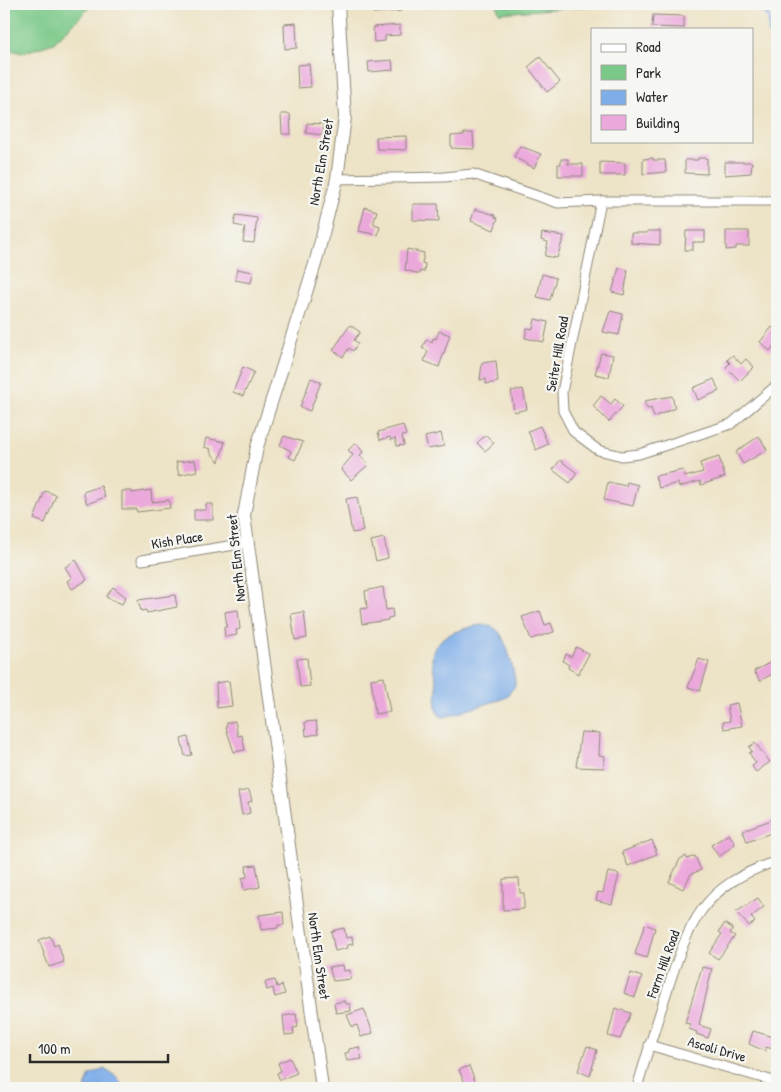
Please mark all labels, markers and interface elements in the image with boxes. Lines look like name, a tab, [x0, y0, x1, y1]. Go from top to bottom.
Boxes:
legend	[591, 28, 754, 142]
text: Road	[636, 36, 661, 57]
text: Park	[636, 62, 661, 83]
text: Water	[636, 86, 668, 107]
text: Building	[636, 112, 680, 133]
street label: North Elm Street	[304, 117, 338, 207]
street label: Seiter Hill Road	[541, 314, 573, 393]
street label: North Elm Street	[221, 513, 250, 603]
street label: Kish Place	[150, 526, 204, 553]
street label: North Elm Street	[304, 911, 335, 1001]
street label: Farm Hill Road	[641, 927, 684, 1001]
street label: Ascoli Drive	[686, 1031, 749, 1066]
scale bar	[30, 1032, 168, 1064]
text: 100 m	[38, 1038, 71, 1059]

